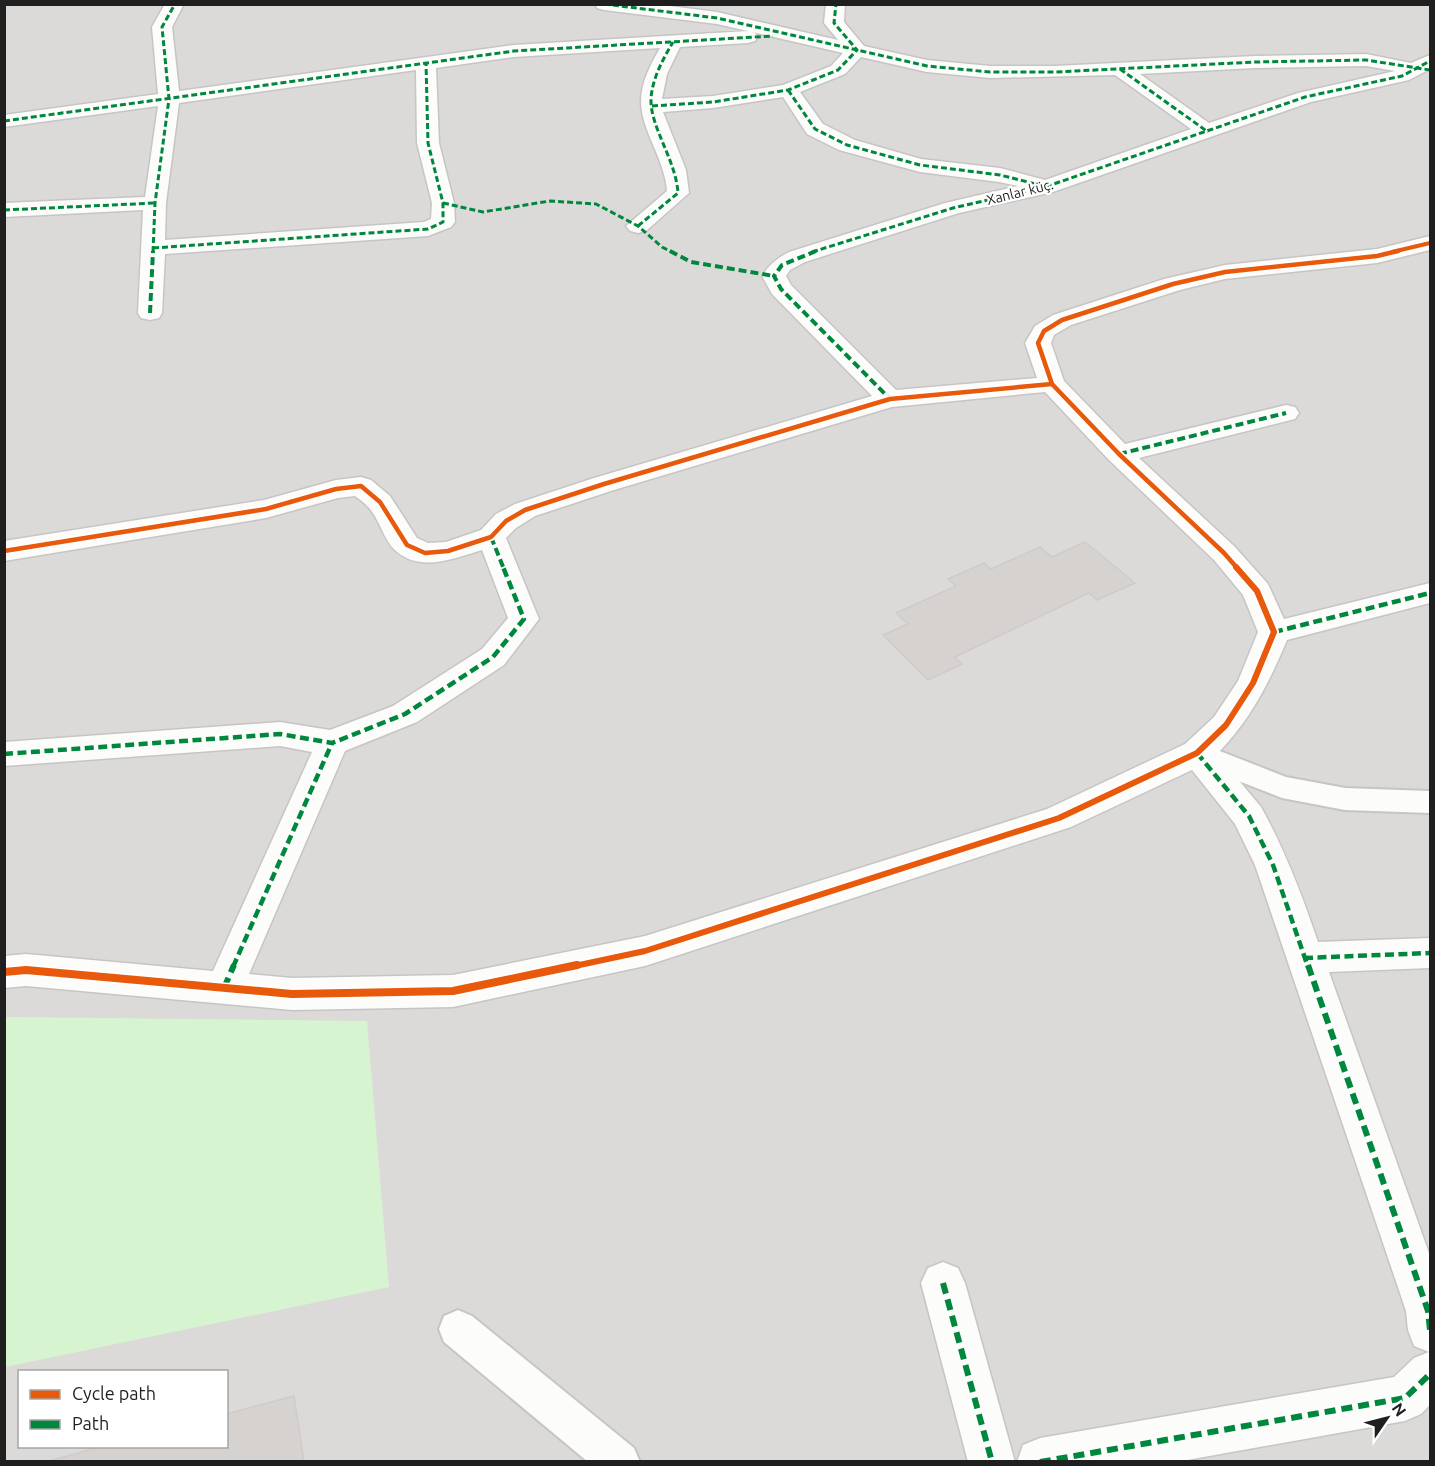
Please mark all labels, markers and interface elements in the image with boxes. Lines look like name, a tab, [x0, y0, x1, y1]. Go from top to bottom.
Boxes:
street label: Xanlar küç.	[985, 176, 1055, 208]
legend	[18, 1370, 228, 1448]
text: Cycle path	[72, 1383, 156, 1403]
north arrow	[1357, 1388, 1417, 1448]
text: N	[1388, 1399, 1410, 1419]
text: Path	[72, 1413, 109, 1433]

